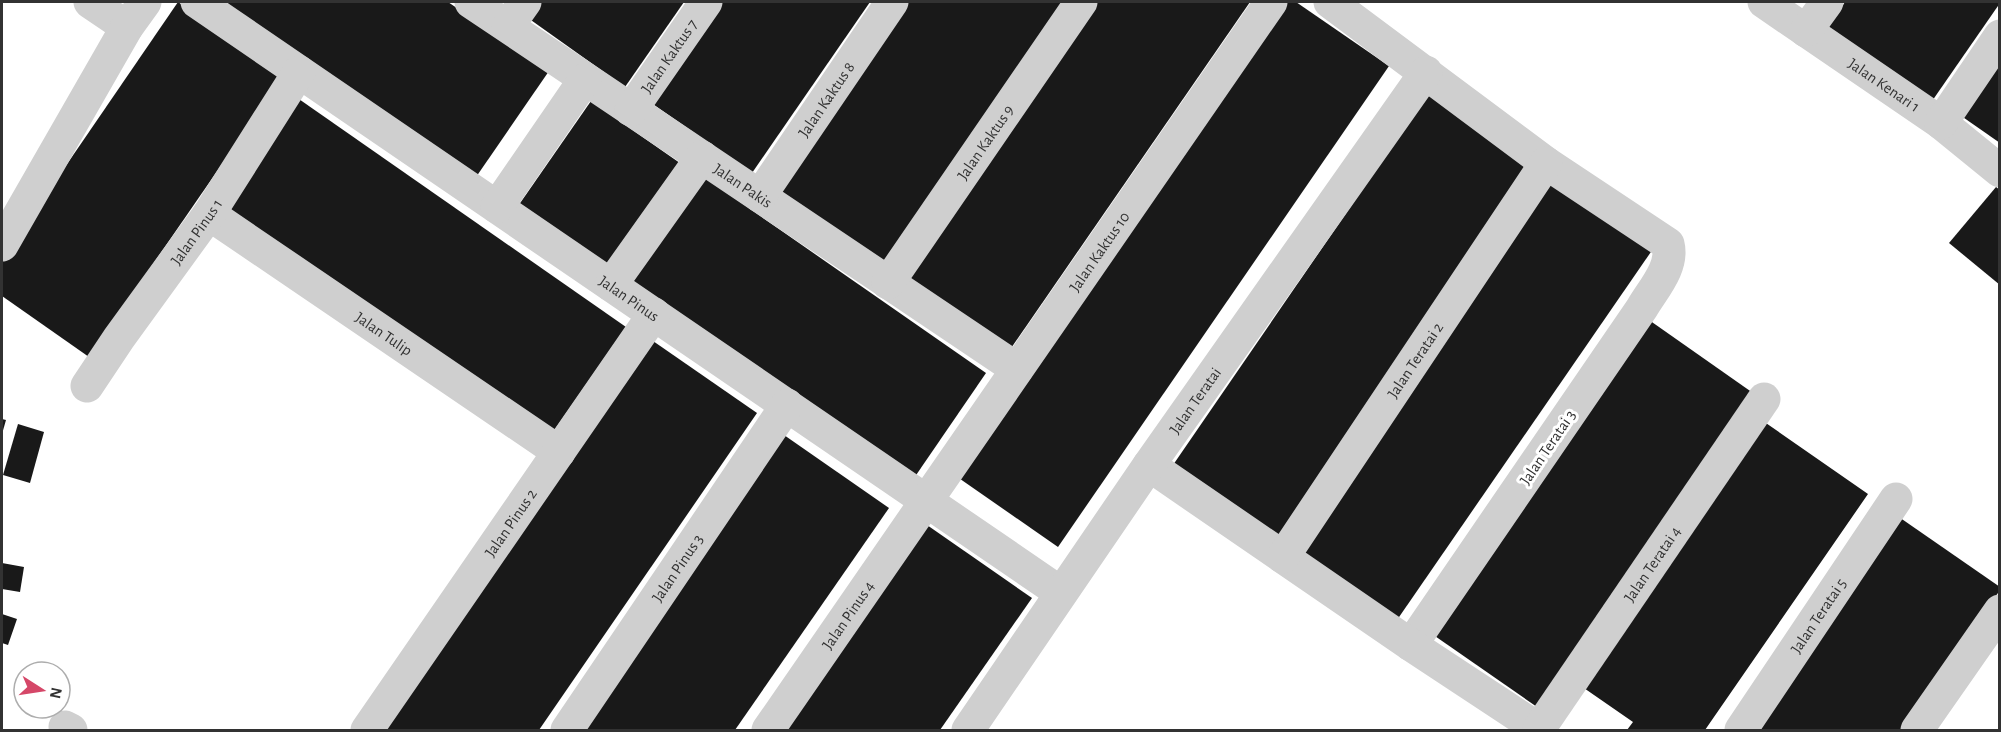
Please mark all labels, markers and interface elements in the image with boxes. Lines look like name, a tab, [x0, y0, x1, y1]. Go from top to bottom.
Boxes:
street label: Jalan Kaktus 7	[638, 16, 701, 96]
street label: Jalan Kenari 1	[1845, 55, 1923, 115]
street label: Jalan Kaktus 8	[796, 59, 858, 140]
street label: Jalan Kaktus 9	[954, 102, 1017, 183]
street label: Jalan Pakis	[711, 161, 775, 211]
street label: Jalan Pinus 1	[168, 196, 225, 268]
street label: Jalan Kaktus 10	[1067, 209, 1133, 295]
street label: Jalan Pinus	[596, 273, 662, 325]
street label: Jalan Tulip	[352, 309, 415, 359]
street label: Jalan Teratai 2	[1385, 320, 1446, 401]
street label: Jalan Teratai	[1167, 365, 1224, 437]
street label: Jalan Teratai 3	[1517, 407, 1579, 488]
street label: Jalan Pinus 2	[482, 486, 540, 560]
street label: Jalan Teratai 4	[1621, 523, 1684, 605]
street label: Jalan Pinus 3	[649, 531, 706, 605]
street label: Jalan Teratai 5	[1788, 576, 1849, 656]
street label: Jalan Pinus 4	[819, 578, 878, 652]
north arrow	[12, 660, 72, 720]
text: N	[47, 686, 65, 700]

